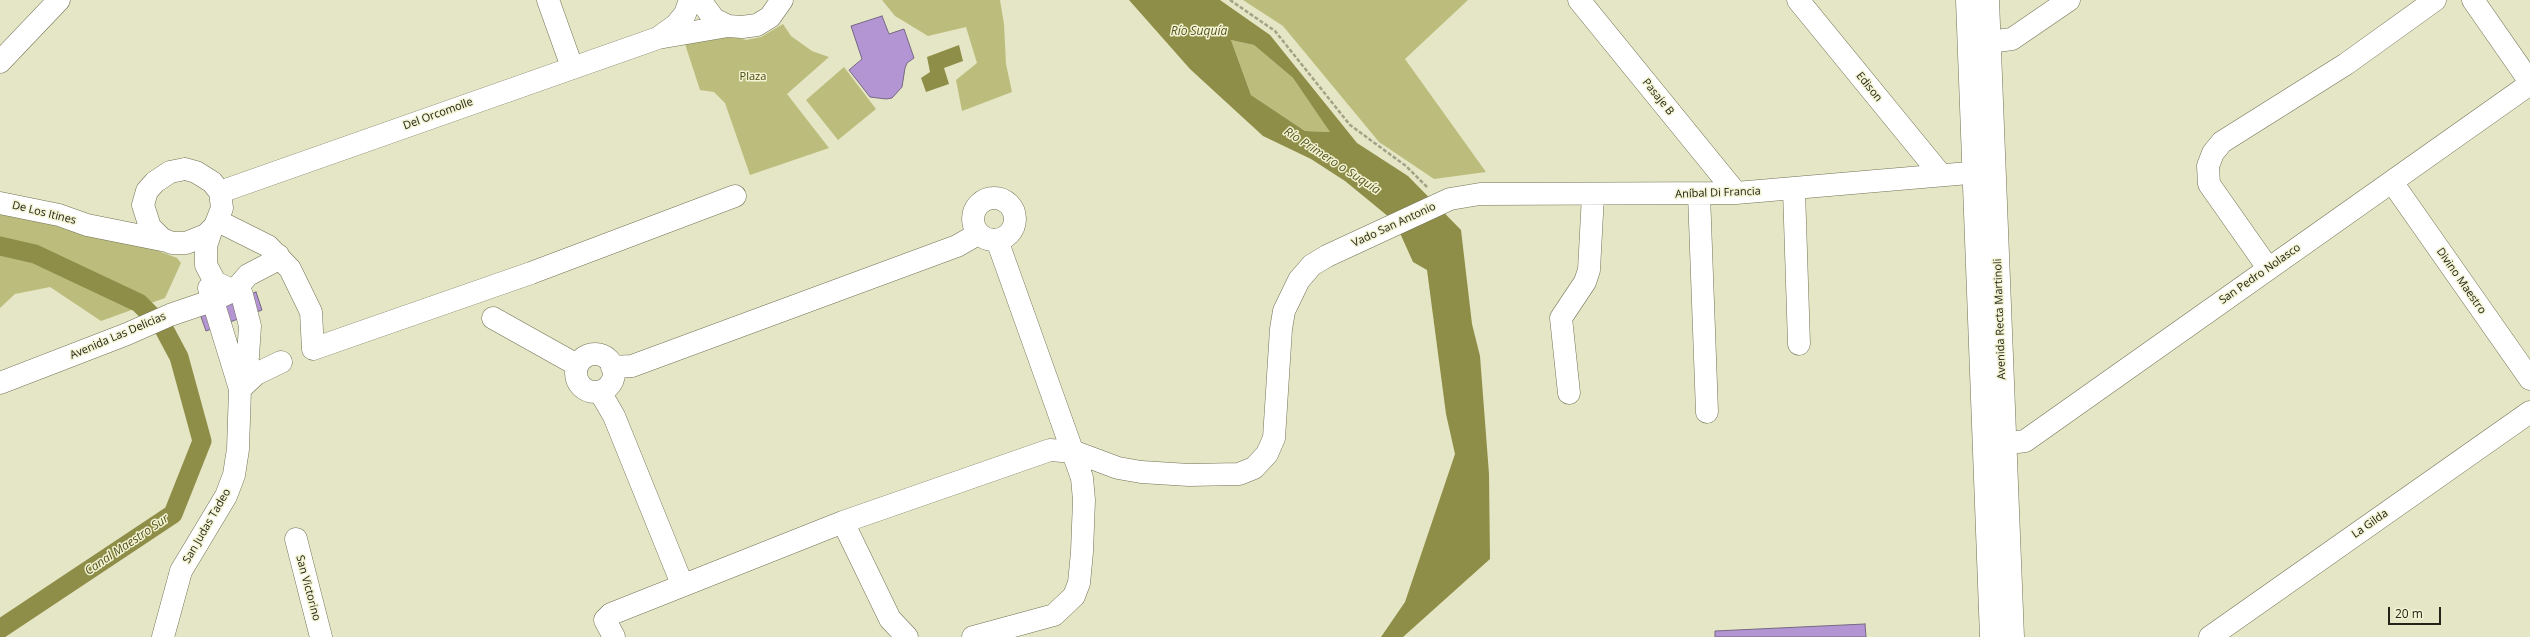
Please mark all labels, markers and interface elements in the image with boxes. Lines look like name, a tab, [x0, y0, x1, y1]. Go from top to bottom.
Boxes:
water label: Río Suquía	[1171, 25, 1227, 39]
park label: Plaza	[740, 70, 766, 84]
street label: Edison	[1853, 70, 1885, 104]
street label: Pasaje B	[1639, 76, 1677, 118]
street label: Del Orcomolle	[401, 95, 475, 133]
water label: Río Primero o Suquía	[1281, 124, 1383, 198]
street label: Aníbal Di Francia	[1675, 185, 1761, 201]
street label: De Los Itines	[11, 199, 77, 227]
street label: Vado San Antonio	[1350, 200, 1438, 250]
street label: San Pedro Nolasco	[2217, 241, 2303, 307]
street label: Divino Maestro	[2433, 245, 2489, 317]
street label: Avenida Recta Martinoli	[1991, 258, 2009, 380]
street label: Avenida Las Delicias	[68, 310, 168, 362]
street label: San Judas Tadeo	[180, 486, 234, 566]
street label: La Gilda	[2349, 507, 2391, 541]
water label: Canal Maestro Sur	[82, 512, 172, 578]
street label: San Victorino	[293, 554, 323, 622]
scale bar	[2390, 599, 2443, 625]
text: 20 m	[2395, 605, 2423, 622]

